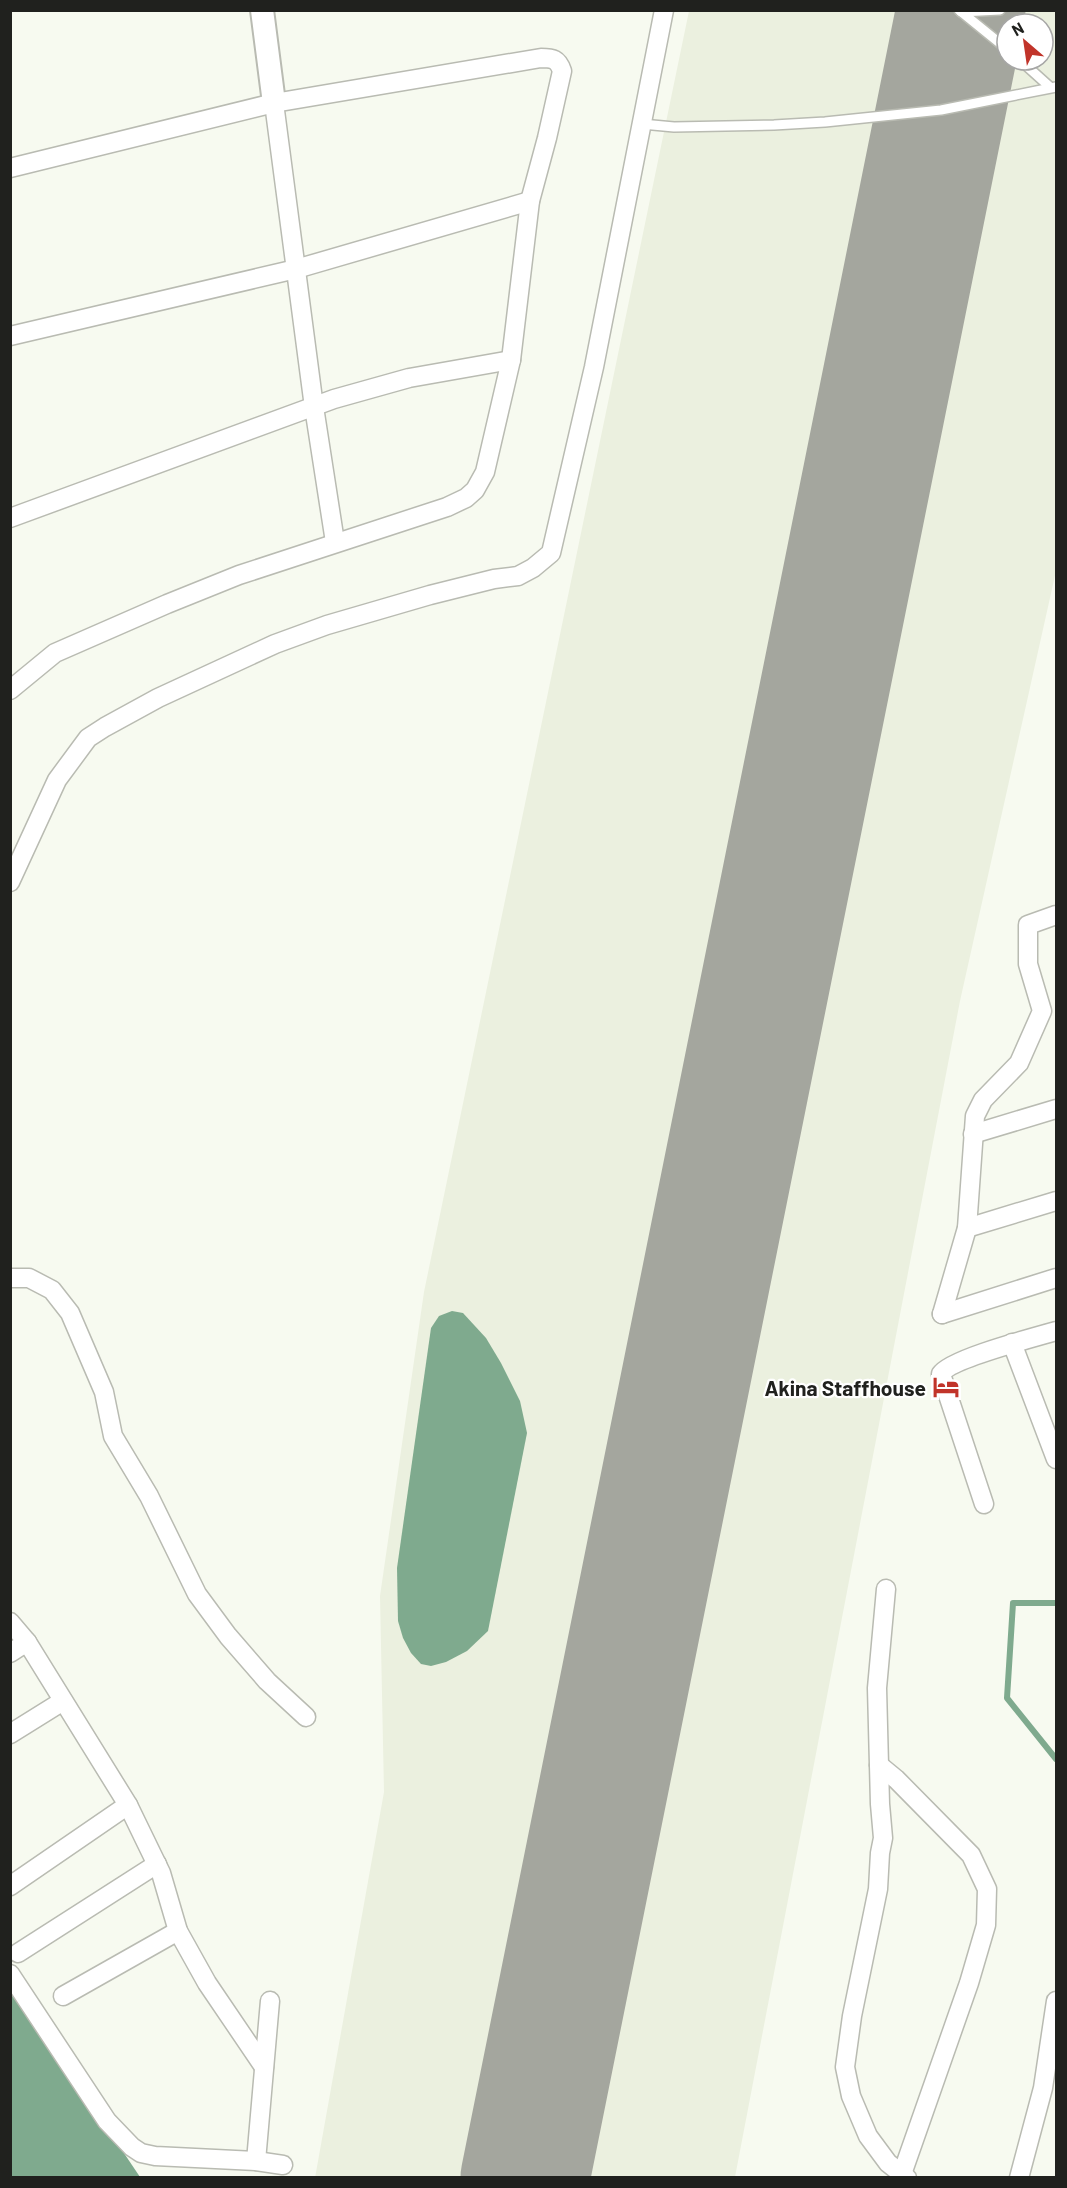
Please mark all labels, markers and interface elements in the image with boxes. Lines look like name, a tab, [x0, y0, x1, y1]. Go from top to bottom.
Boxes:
north arrow	[995, 12, 1055, 72]
text: N	[1008, 18, 1027, 39]
hotel icon: Akina Staffhouse	[931, 1372, 961, 1402]
place label: Akina Staffhouse	[764, 1375, 926, 1400]

